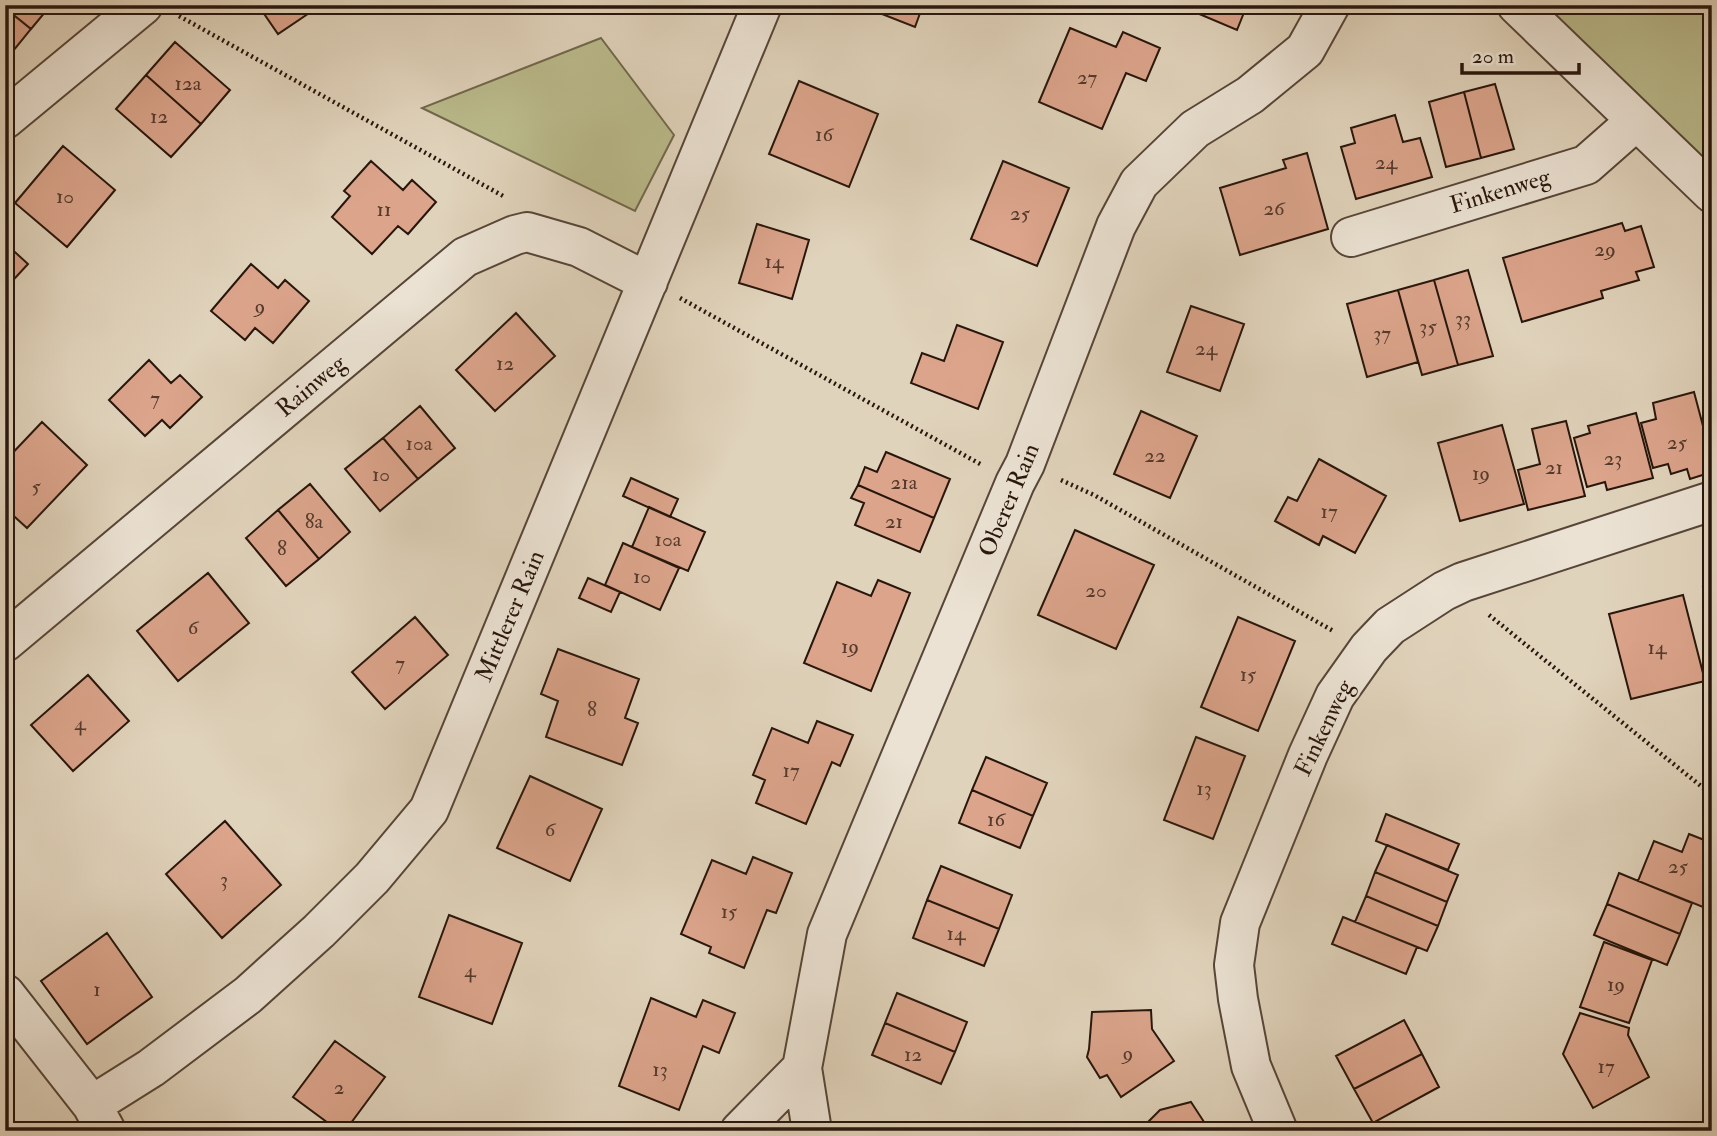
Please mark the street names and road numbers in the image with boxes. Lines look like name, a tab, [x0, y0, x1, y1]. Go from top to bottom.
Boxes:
street label: Finkenweg	[1446, 161, 1555, 221]
street label: Rainweg	[270, 347, 353, 424]
street label: Oberer Rain	[971, 439, 1047, 561]
street label: Mittlerer Rain	[468, 546, 552, 686]
street label: Finkenweg	[1287, 674, 1361, 781]

